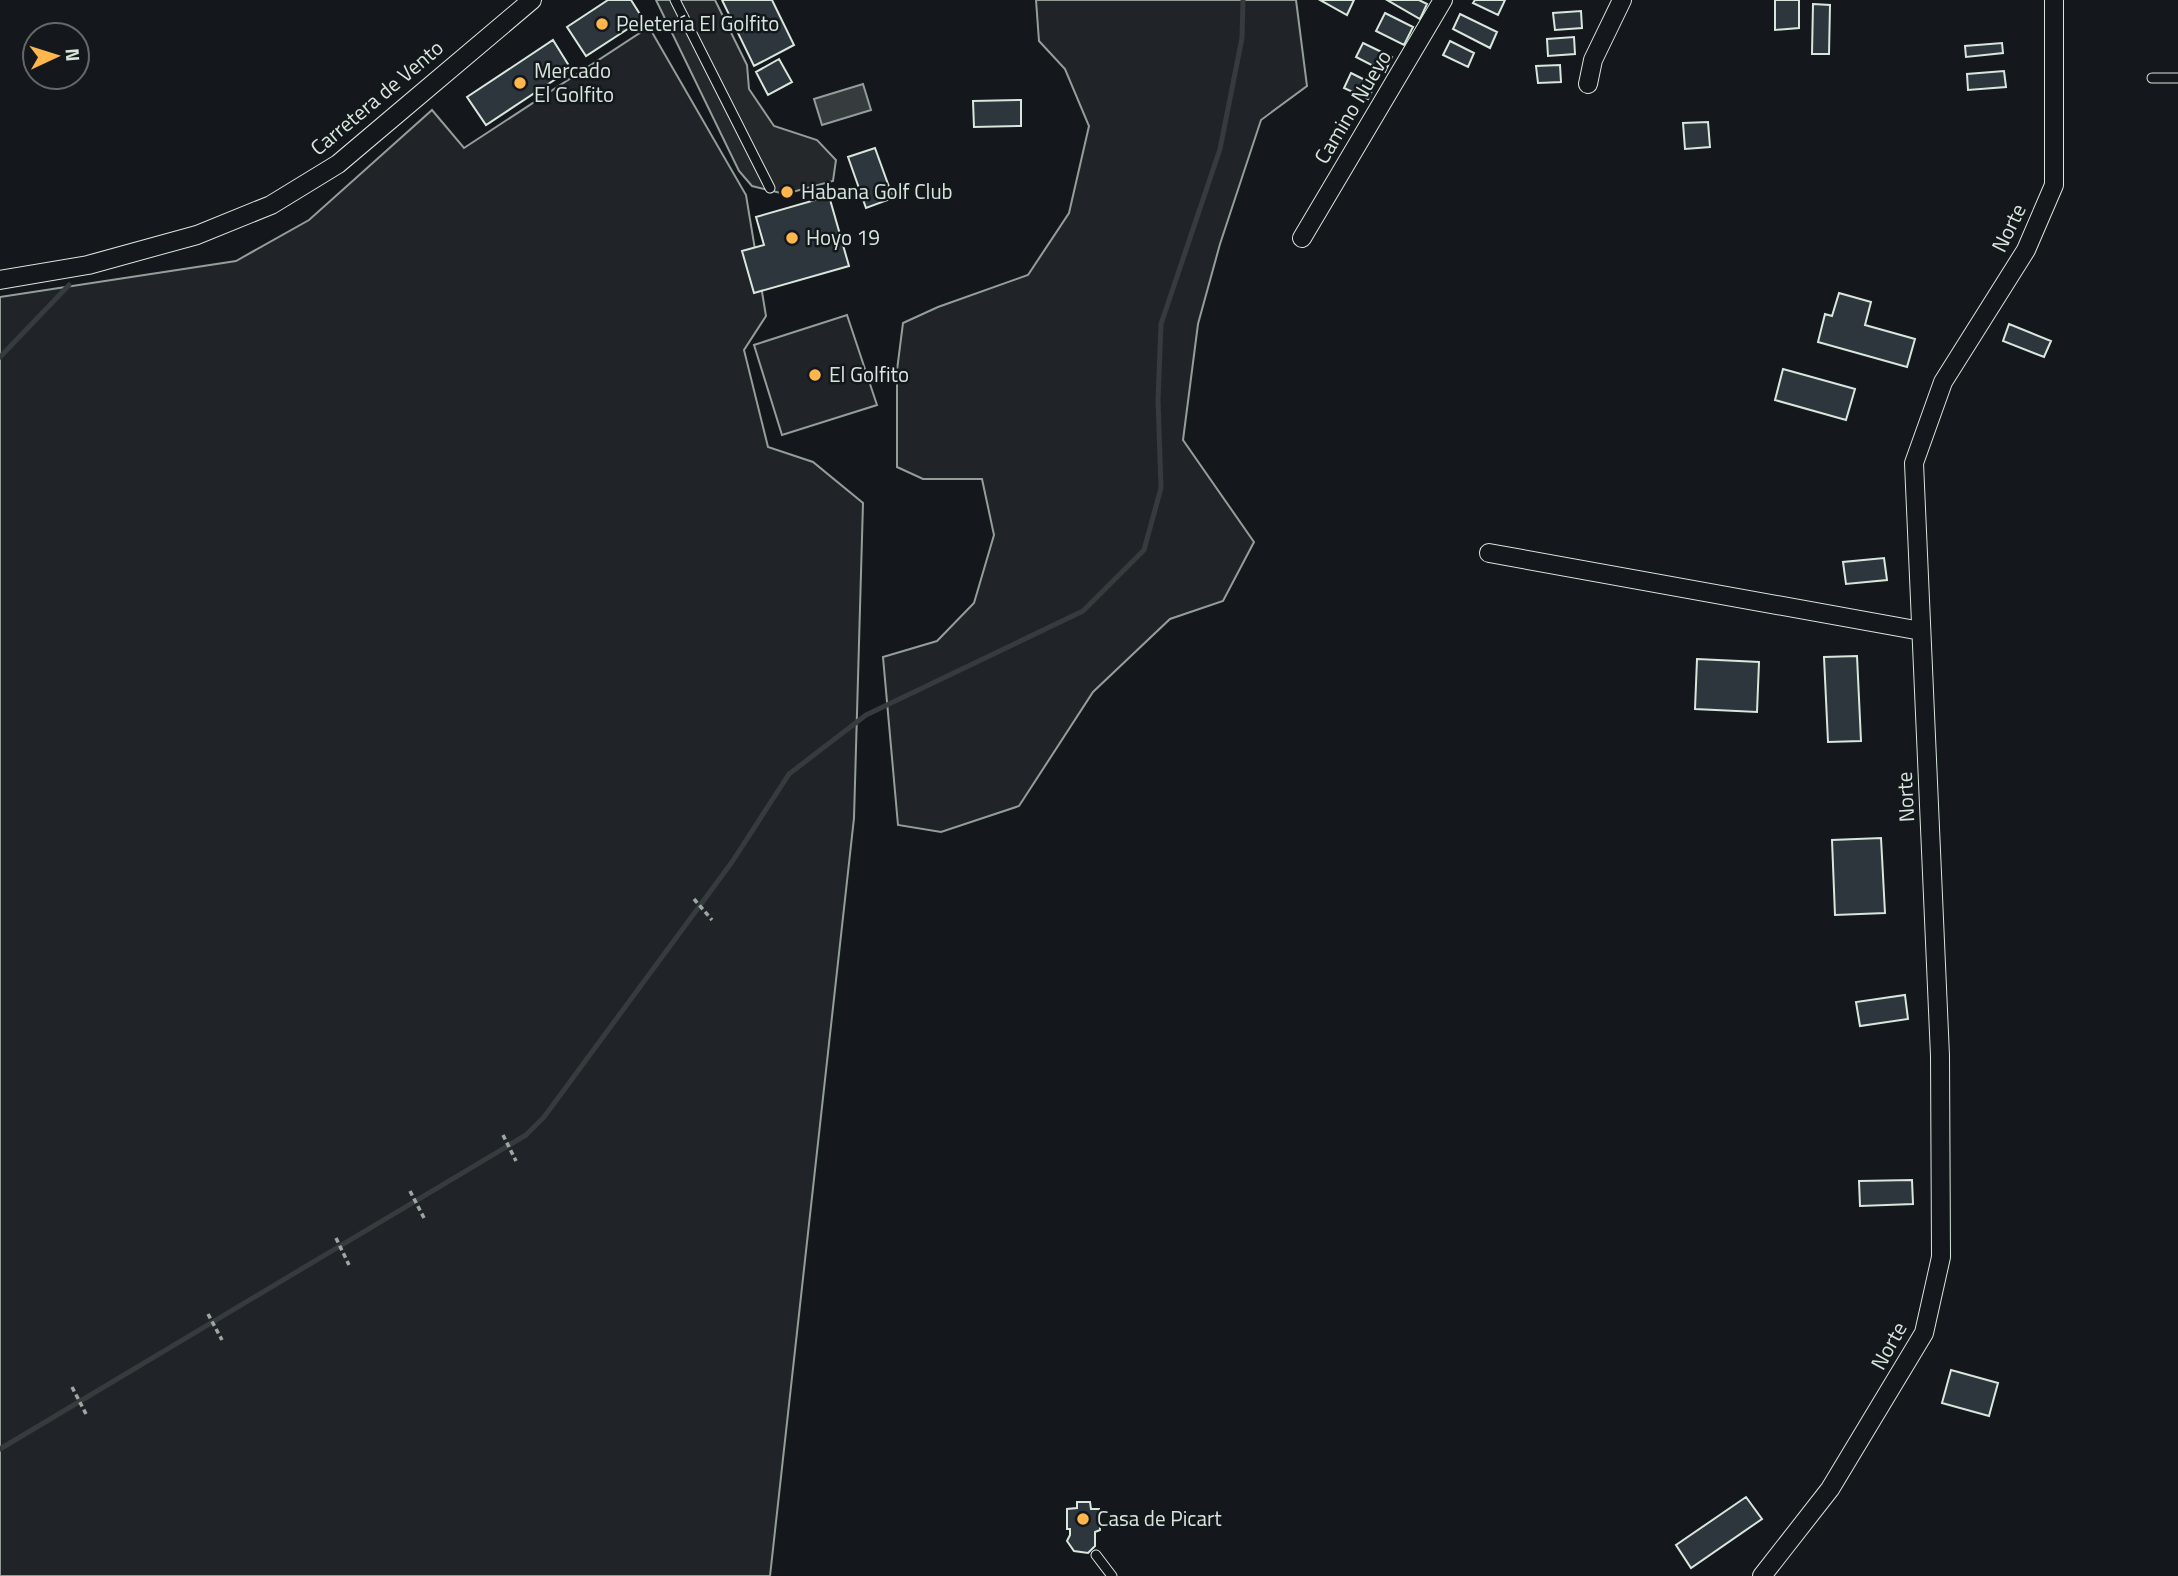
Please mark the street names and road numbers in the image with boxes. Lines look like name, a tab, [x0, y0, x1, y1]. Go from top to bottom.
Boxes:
street label: Carretera de Vento	[303, 32, 450, 163]
street label: Camino Nuevo	[1305, 43, 1399, 170]
street label: Norte	[1983, 198, 2034, 257]
street label: Norte	[1888, 771, 1922, 823]
street label: Norte	[1862, 1316, 1914, 1375]

